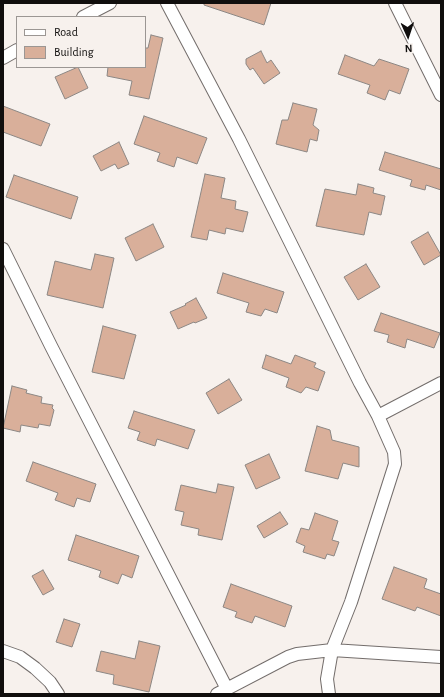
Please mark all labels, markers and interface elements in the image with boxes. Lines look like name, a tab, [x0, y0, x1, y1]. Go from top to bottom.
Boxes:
legend	[16, 16, 146, 68]
north arrow	[388, 16, 428, 56]
text: Road	[54, 26, 78, 38]
text: N	[405, 43, 413, 54]
text: Building	[54, 46, 94, 58]

